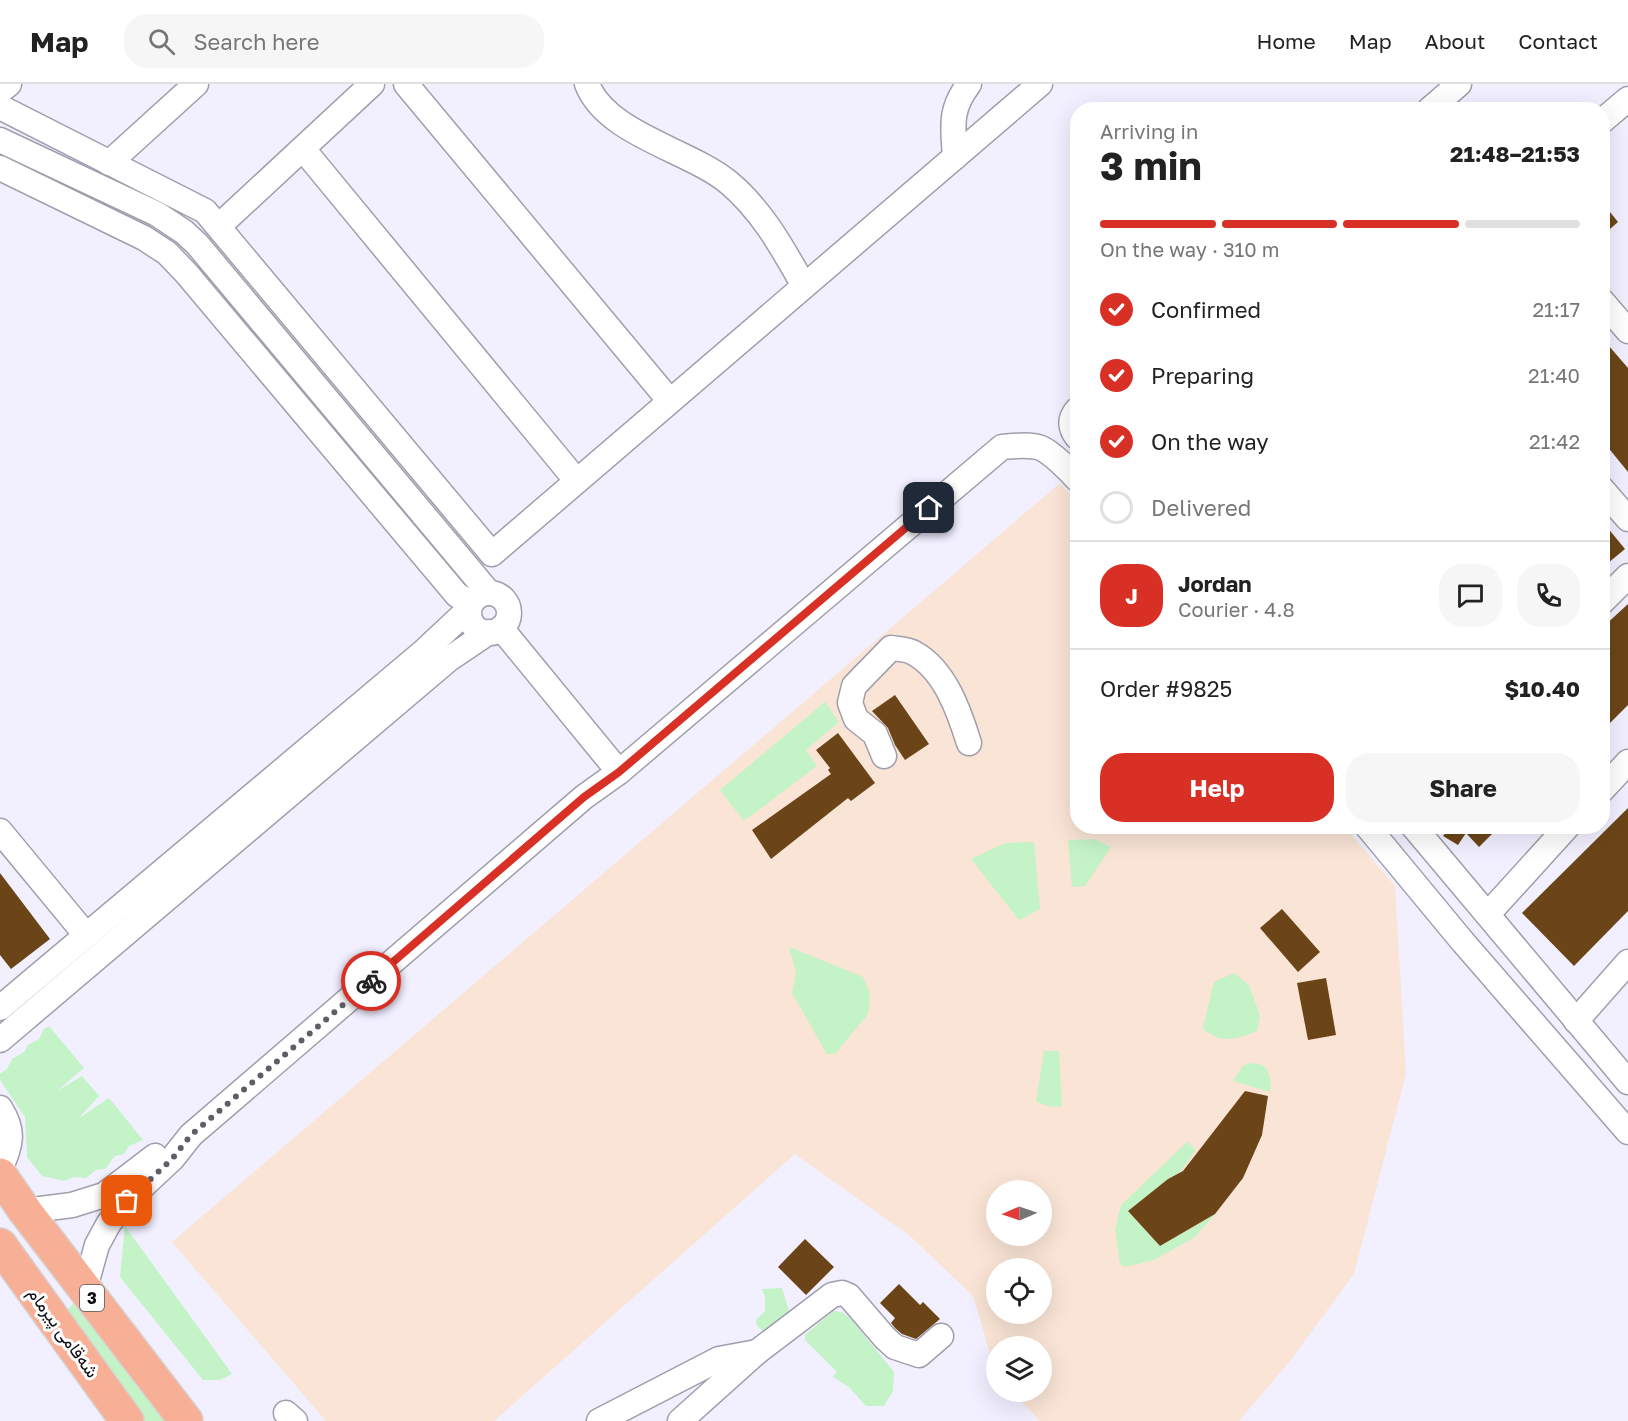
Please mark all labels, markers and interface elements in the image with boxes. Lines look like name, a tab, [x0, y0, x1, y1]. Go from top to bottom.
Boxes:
search box	[124, 14, 544, 68]
text: Map	[30, 25, 88, 58]
icon: search	[145, 25, 178, 58]
text: Search here	[193, 28, 319, 55]
text: Home	[1256, 28, 1316, 54]
text: Map	[1349, 28, 1392, 54]
text: About	[1425, 28, 1485, 54]
text: Contact	[1518, 28, 1598, 54]
text: Arriving in	[1100, 119, 1198, 143]
text: 21:48–21:53	[1450, 140, 1580, 167]
text: 3 min	[1100, 142, 1202, 189]
text: On the way · 310 m	[1100, 237, 1279, 261]
icon: check	[1100, 293, 1133, 326]
text: Confirmed	[1151, 296, 1261, 323]
text: 21:17	[1532, 297, 1580, 321]
icon: check	[1100, 359, 1133, 392]
text: Preparing	[1151, 362, 1254, 389]
text: 21:40	[1528, 363, 1580, 387]
icon: check	[1100, 425, 1133, 458]
text: On the way	[1151, 428, 1269, 455]
text: 21:42	[1529, 429, 1580, 453]
pin	[903, 482, 954, 533]
icon: home	[912, 491, 945, 524]
text: Delivered	[1151, 494, 1251, 521]
button: chat	[1439, 564, 1502, 627]
button: phone	[1517, 564, 1580, 627]
text: Jordan	[1178, 570, 1252, 597]
text: J	[1125, 582, 1138, 609]
text: Courier · 4.8	[1178, 597, 1295, 621]
text: Order #9825	[1100, 675, 1232, 702]
text: $10.40	[1505, 675, 1580, 702]
button: Help	[1100, 753, 1334, 822]
button: Share	[1346, 753, 1580, 822]
courier	[341, 951, 401, 1011]
icon: bike	[355, 965, 388, 998]
pin	[101, 1175, 152, 1226]
north arrow	[986, 1180, 1052, 1246]
map controls	[986, 1180, 1052, 1402]
icon: bag	[110, 1184, 143, 1217]
button: locate	[986, 1258, 1052, 1324]
street label: شەقامی پیرمام	[22, 1282, 104, 1383]
road number: 3	[80, 1285, 104, 1311]
button: layers	[986, 1336, 1052, 1402]

